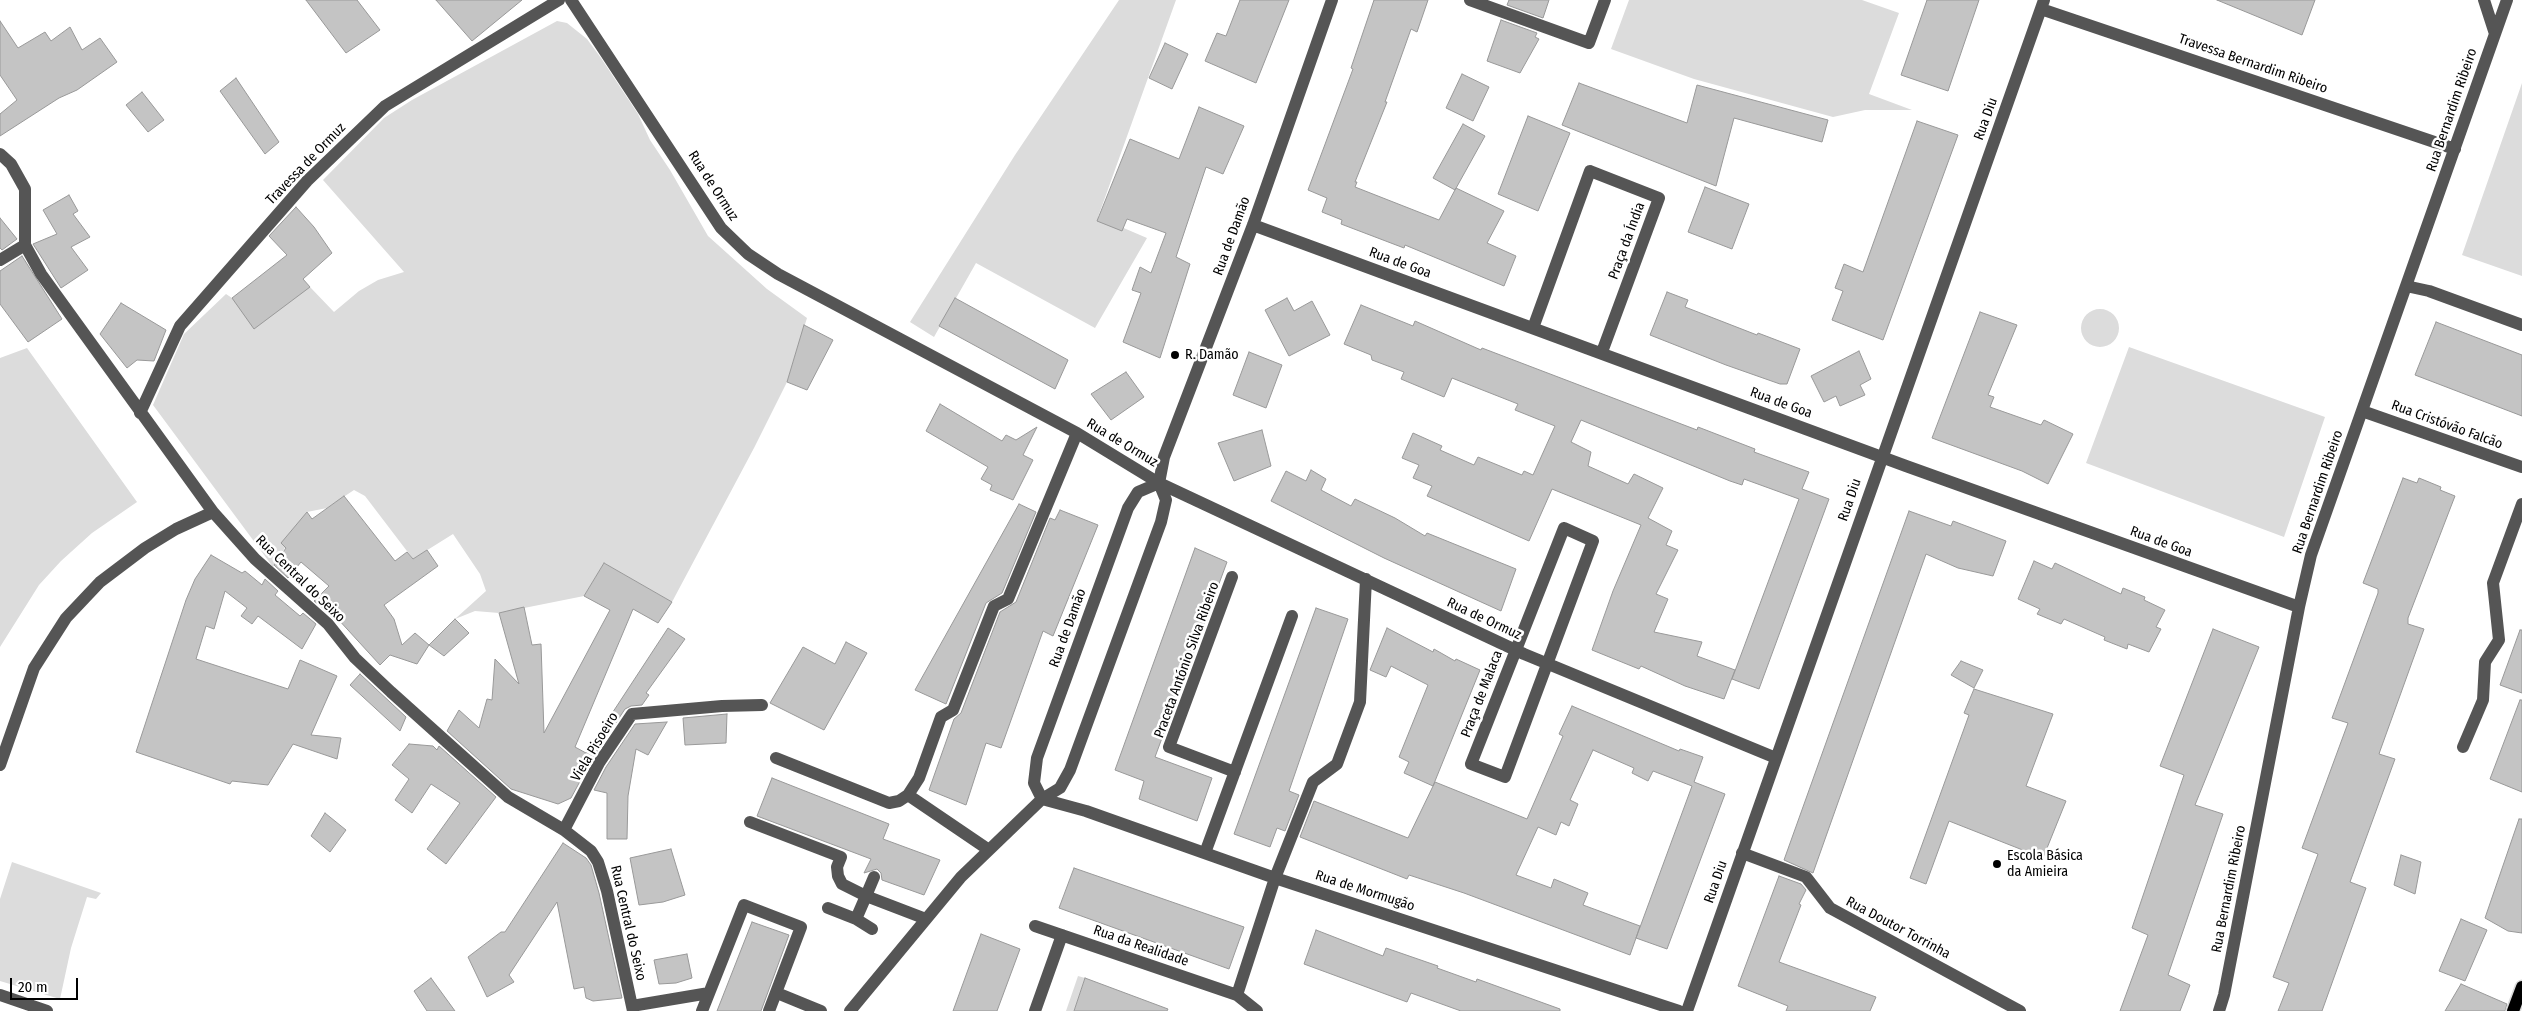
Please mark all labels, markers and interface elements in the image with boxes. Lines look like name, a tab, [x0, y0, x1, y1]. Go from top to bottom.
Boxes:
street label: Travessa Bernardim Ribeiro	[2176, 31, 2330, 97]
street label: Rua Bernardim Ribeiro	[2423, 46, 2481, 174]
street label: Rua Diu	[1971, 95, 2001, 143]
street label: Travessa de Ormuz	[263, 120, 349, 208]
street label: Rua de Ormuz	[684, 148, 742, 224]
street label: Rua de Damão	[1210, 194, 1254, 278]
street label: Praça da Índia	[1605, 200, 1649, 282]
street label: Rua de Goa	[1367, 244, 1433, 282]
place label: R. Damão	[1185, 347, 1239, 363]
marker: R. Damão	[1169, 349, 1181, 361]
street label: Rua de Goa	[1748, 384, 1814, 422]
street label: Rua Cristóvão Falcão	[2389, 397, 2505, 453]
street label: Rua de Ormuz	[1083, 415, 1161, 471]
street label: Rua Bernardim Ribeiro	[2289, 428, 2347, 556]
street label: Rua Diu	[1835, 476, 1865, 524]
street label: Rua de Goa	[2128, 523, 2194, 561]
street label: Rua Central do Seixo	[252, 532, 348, 626]
street label: Praceta António Silva Ribeiro	[1151, 580, 1223, 740]
street label: Rua de Damão	[1046, 586, 1090, 670]
street label: Rua de Ormuz	[1444, 594, 1524, 644]
street label: Praça de Malaca	[1458, 648, 1506, 740]
street label: Viela Pisoeiro	[568, 709, 622, 785]
street label: Rua Bernardim Ribeiro	[2208, 824, 2250, 954]
place label: Escola Básica da Amieira	[2007, 848, 2083, 880]
street label: Rua Diu	[1701, 858, 1731, 906]
marker: Escola Básica da Amieira	[1991, 858, 2003, 870]
street label: Rua Central do Seixo	[607, 864, 649, 982]
street label: Rua de Mormugão	[1313, 867, 1417, 915]
street label: Rua Doutor Torrinha	[1843, 893, 1953, 963]
street label: Rua da Realidade	[1091, 922, 1191, 970]
scale bar	[12, 968, 80, 1000]
text: 20 m	[18, 978, 48, 996]

